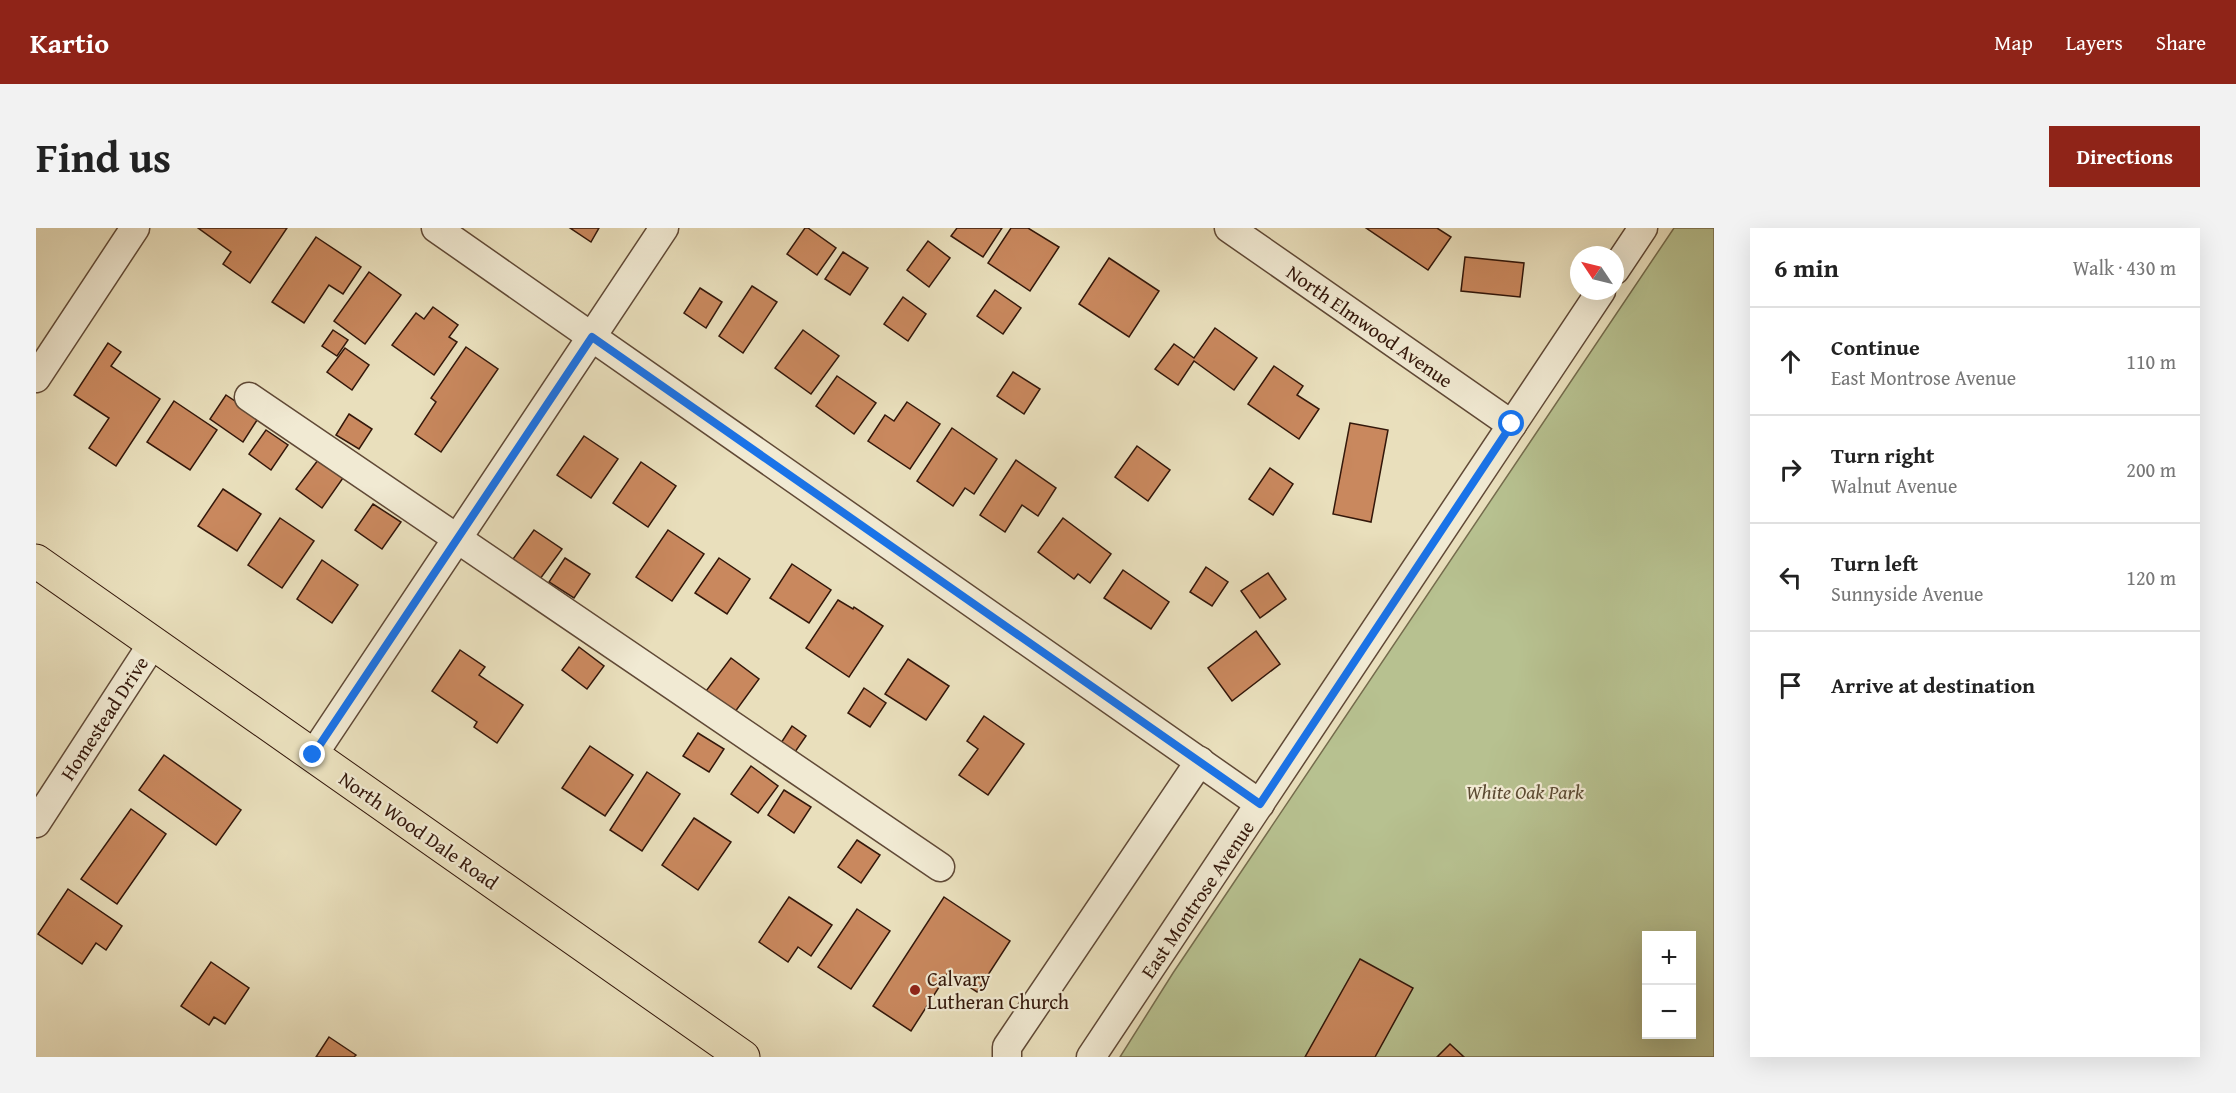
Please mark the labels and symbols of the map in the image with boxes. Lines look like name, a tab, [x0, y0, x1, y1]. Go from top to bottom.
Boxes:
north arrow	[1570, 246, 1624, 300]
street label: North Elmwood Avenue	[1281, 258, 1459, 394]
route start	[1498, 410, 1524, 436]
street label: Homestead Drive	[53, 650, 155, 786]
route end	[299, 741, 325, 767]
street label: North Wood Dale Road	[333, 764, 505, 896]
park label: White Oak Park	[1466, 777, 1585, 806]
street label: East Montrose Avenue	[1133, 814, 1261, 984]
place label: Calvary Lutheran Church	[927, 964, 1069, 1016]
marker: Calvary Lutheran Church	[908, 983, 922, 997]

